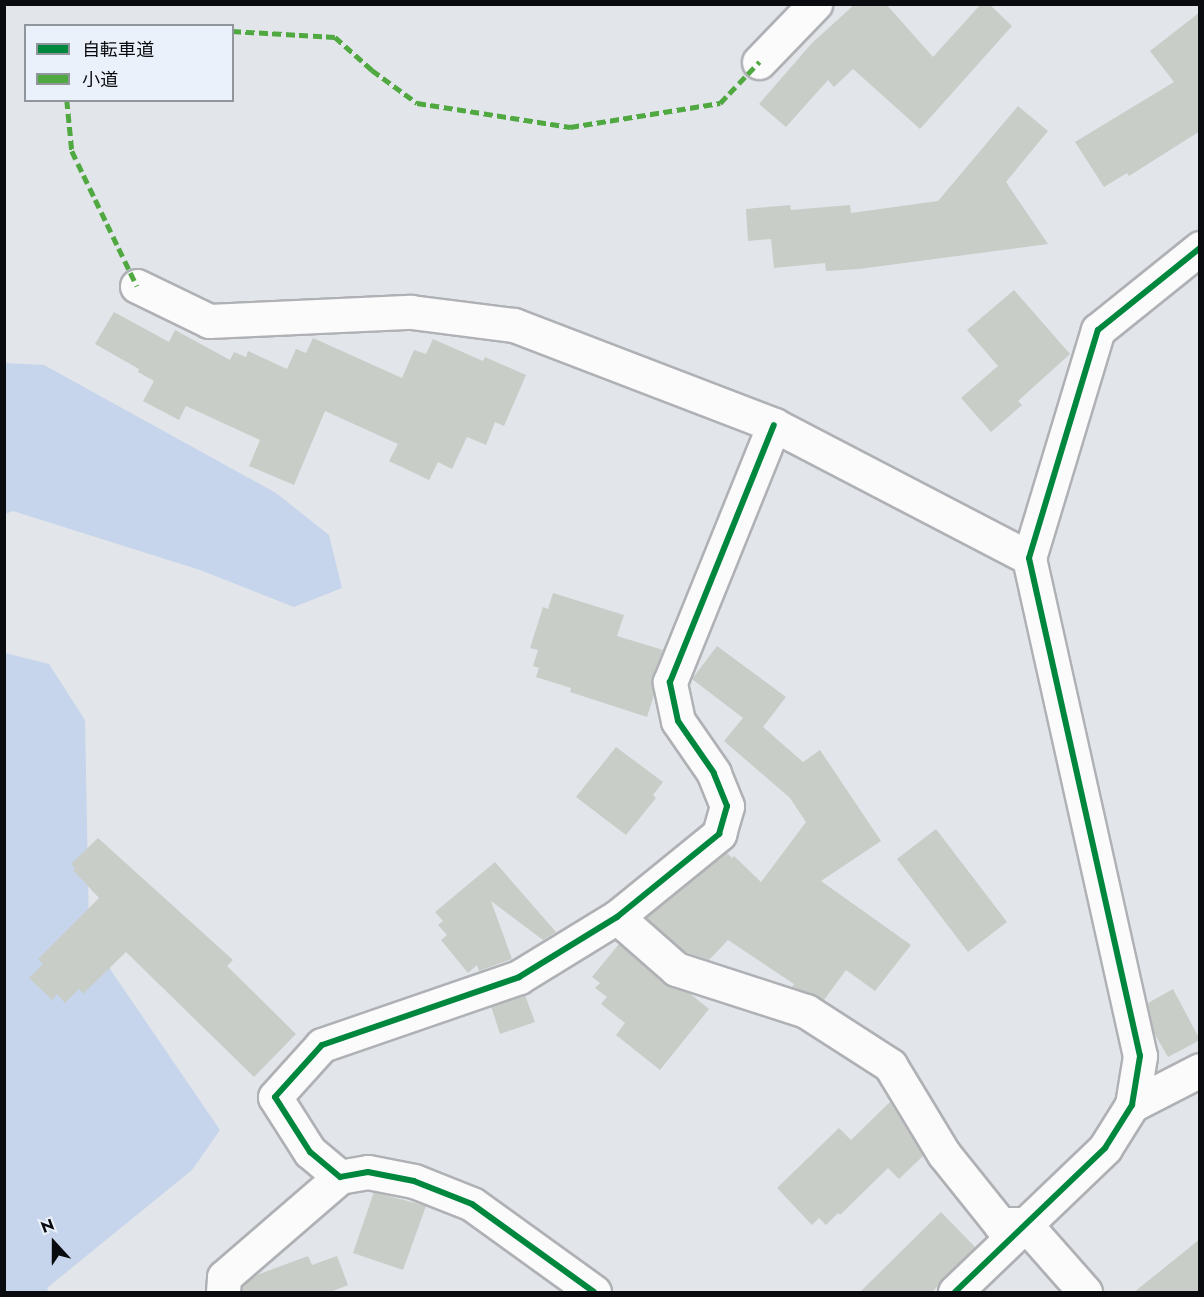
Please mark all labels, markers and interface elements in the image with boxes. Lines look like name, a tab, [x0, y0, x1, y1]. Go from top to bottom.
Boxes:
legend	[24, 24, 234, 102]
text: 自転車道	[82, 37, 154, 63]
text: 小道	[82, 67, 118, 93]
north arrow	[24, 1213, 84, 1273]
text: N	[37, 1213, 57, 1239]

